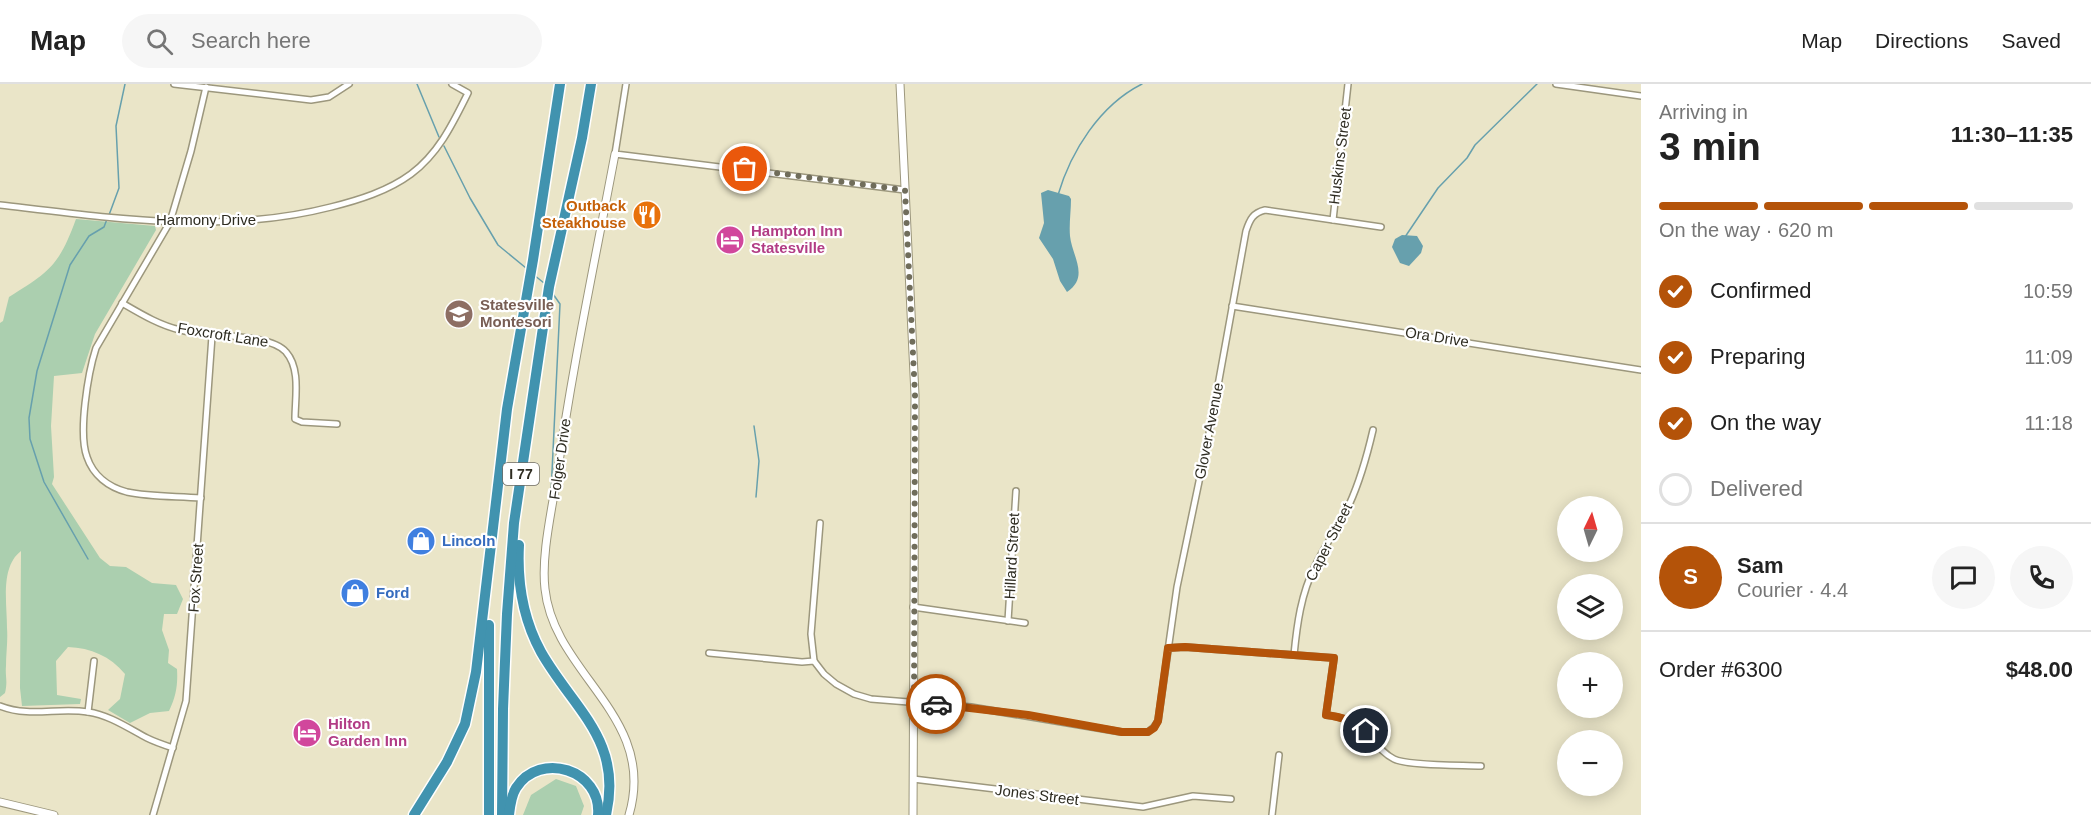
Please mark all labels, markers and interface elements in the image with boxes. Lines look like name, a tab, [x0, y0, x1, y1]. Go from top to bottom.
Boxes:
search box	[122, 14, 542, 68]
text: Map	[30, 25, 86, 56]
icon: search	[143, 25, 176, 58]
text: Search here	[191, 28, 311, 53]
text: Map	[1801, 29, 1842, 52]
text: Directions	[1875, 29, 1968, 52]
text: Saved	[2001, 29, 2061, 52]
text: Arriving in	[1659, 101, 1748, 123]
street label: Huskins Street	[1325, 106, 1354, 205]
text: 11:30–11:35	[1951, 122, 2073, 147]
text: 3 min	[1659, 125, 1761, 168]
pin	[719, 143, 770, 194]
icon: bag	[728, 152, 761, 185]
place label: Outback Steakhouse	[542, 197, 627, 231]
restaurant icon: Outback Steakhouse	[631, 199, 663, 231]
street label: Harmony Drive	[156, 211, 256, 228]
text: On the way · 620 m	[1659, 219, 1834, 241]
place label: Hampton Inn Statesville	[751, 222, 843, 256]
hotel icon: Hampton Inn Statesville	[714, 224, 746, 256]
icon: check	[1659, 275, 1692, 308]
text: Confirmed	[1710, 278, 1811, 303]
text: 10:59	[2023, 280, 2073, 302]
place label: Statesville Montesori	[480, 296, 554, 330]
school or university icon: Statesville Montesori	[443, 298, 475, 330]
street label: Foxcroft Lane	[176, 319, 270, 350]
street label: Ora Drive	[1404, 323, 1470, 350]
icon: check	[1659, 341, 1692, 374]
text: Preparing	[1710, 344, 1805, 369]
text: 11:09	[2024, 346, 2073, 368]
street label: Glover Avenue	[1191, 381, 1226, 481]
icon: check	[1659, 407, 1692, 440]
text: On the way	[1710, 410, 1821, 435]
text: 11:18	[2024, 412, 2073, 434]
street label: Folger Drive	[545, 417, 574, 501]
road number: I 77	[503, 463, 539, 485]
text: Delivered	[1710, 476, 1803, 501]
north arrow	[1557, 496, 1623, 562]
map controls	[1557, 496, 1623, 796]
street label: Caper Street	[1302, 499, 1356, 584]
street label: Hillard Street	[1001, 511, 1022, 600]
shop icon: Lincoln	[405, 525, 437, 557]
place label: Lincoln	[442, 532, 495, 549]
street label: Fox Street	[185, 542, 206, 613]
button: chat	[1932, 546, 1995, 609]
button: phone	[2010, 546, 2073, 609]
text: Sam	[1737, 553, 1783, 578]
text: S	[1683, 564, 1698, 589]
button: layers	[1557, 574, 1623, 640]
shop icon: Ford	[339, 577, 371, 609]
text: Courier · 4.4	[1737, 579, 1848, 601]
place label: Ford	[376, 584, 409, 601]
button: +	[1557, 652, 1623, 718]
text: Order #6300	[1659, 657, 1783, 682]
text: $48.00	[2006, 657, 2073, 682]
courier	[906, 674, 966, 734]
icon: car	[920, 688, 953, 721]
pin	[1340, 705, 1391, 756]
icon: home	[1349, 714, 1382, 747]
place label: Hilton Garden Inn	[328, 715, 407, 749]
hotel icon: Hilton Garden Inn	[291, 717, 323, 749]
button: −	[1557, 730, 1623, 796]
street label: Jones Street	[994, 781, 1081, 808]

